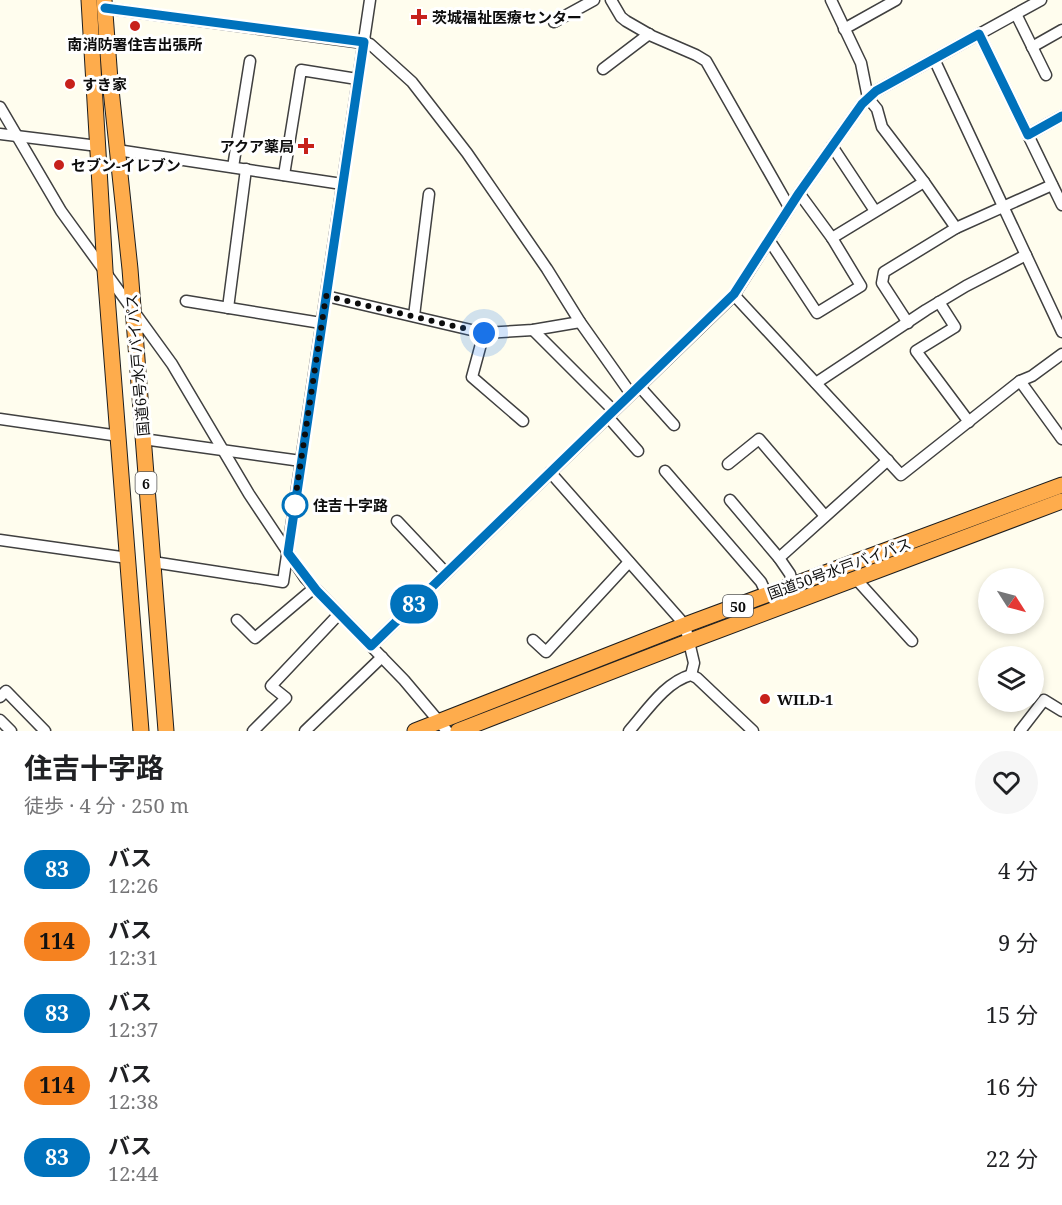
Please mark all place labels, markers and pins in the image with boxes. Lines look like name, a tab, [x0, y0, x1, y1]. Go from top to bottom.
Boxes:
place label: 茨城福祉医療センター	[432, 7, 582, 27]
marker: 茨城福祉医療センター	[410, 8, 428, 26]
marker: 南消防署住吉出張所	[128, 19, 142, 33]
place label: 南消防署住吉出張所	[67, 34, 203, 54]
place label: すき家	[82, 74, 127, 94]
marker: すき家	[63, 77, 77, 91]
place label: アクア薬局	[220, 136, 294, 156]
marker: アクア薬局	[299, 139, 313, 153]
place label: セブン-イレブン	[71, 155, 181, 175]
marker: セブン-イレブン	[52, 158, 66, 172]
marker: 住吉十字路	[282, 492, 308, 518]
place label: 住吉十字路	[313, 495, 388, 515]
place label: WILD-1	[777, 689, 833, 709]
marker: WILD-1	[758, 692, 772, 706]

